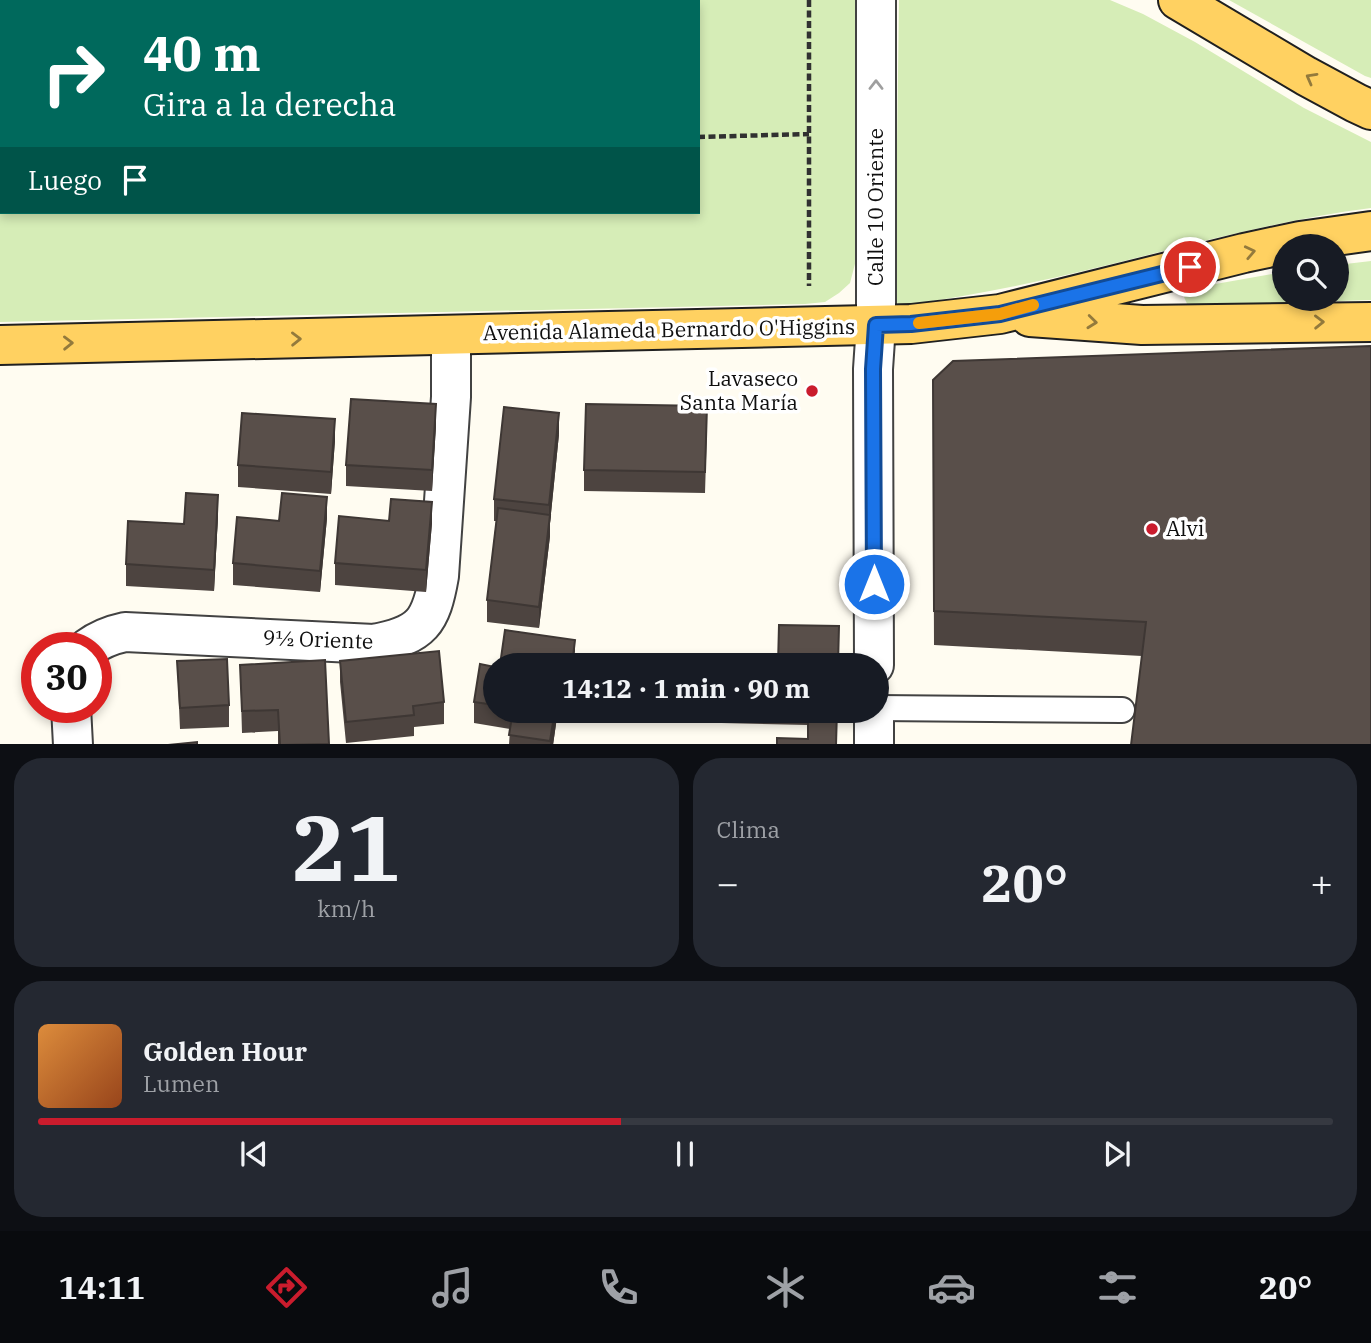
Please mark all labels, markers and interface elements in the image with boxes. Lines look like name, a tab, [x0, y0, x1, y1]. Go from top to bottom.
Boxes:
text: 40 m	[143, 21, 261, 84]
icon: right	[28, 28, 119, 119]
one-way arrow	[1305, 73, 1318, 86]
one-way arrow	[868, 80, 884, 90]
text: Gira a la derecha	[143, 83, 397, 125]
street label: Calle 10 Oriente	[861, 128, 889, 286]
icon: arrive	[116, 161, 154, 199]
text: Luego	[28, 163, 102, 197]
map controls	[1272, 234, 1349, 311]
button: search	[1272, 234, 1349, 311]
pin	[1160, 237, 1220, 297]
one-way arrow	[1244, 246, 1256, 260]
icon: arrive	[1171, 248, 1209, 286]
street label: Avenida Alameda Bernardo O'Higgins	[483, 312, 855, 346]
one-way arrow	[1087, 314, 1098, 329]
one-way arrow	[1314, 315, 1325, 330]
one-way arrow	[291, 331, 301, 347]
one-way arrow	[63, 336, 74, 351]
place label: Lavaseco Santa María	[680, 364, 798, 416]
marker: Lavaseco Santa María	[804, 383, 820, 399]
place label: Alvi	[1166, 514, 1204, 542]
marker: Alvi	[1144, 521, 1160, 537]
position arrow	[837, 547, 911, 621]
street label: 9½ Oriente	[262, 623, 374, 655]
speed limit sign: 30	[21, 632, 112, 723]
text: 14:12 · 1 min · 90 m	[562, 671, 810, 705]
text: 21	[292, 788, 401, 906]
text: Clima	[717, 814, 780, 844]
text: 20°	[981, 849, 1068, 916]
text: −	[717, 858, 739, 907]
text: +	[1310, 858, 1333, 907]
text: km/h	[317, 893, 375, 923]
text: Golden Hour	[143, 1034, 307, 1068]
text: Lumen	[143, 1068, 220, 1098]
icon: previous	[235, 1135, 273, 1173]
icon: pause	[666, 1135, 704, 1173]
icon: next	[1098, 1135, 1136, 1173]
icon: directions	[262, 1263, 311, 1312]
icon: music	[428, 1263, 477, 1312]
icon: phone	[594, 1263, 643, 1312]
icon: climate	[761, 1263, 810, 1312]
icon: car	[927, 1263, 976, 1312]
icon: filters	[1093, 1263, 1142, 1312]
text: 14:11	[59, 1266, 145, 1308]
text: 20°	[1259, 1266, 1312, 1308]

